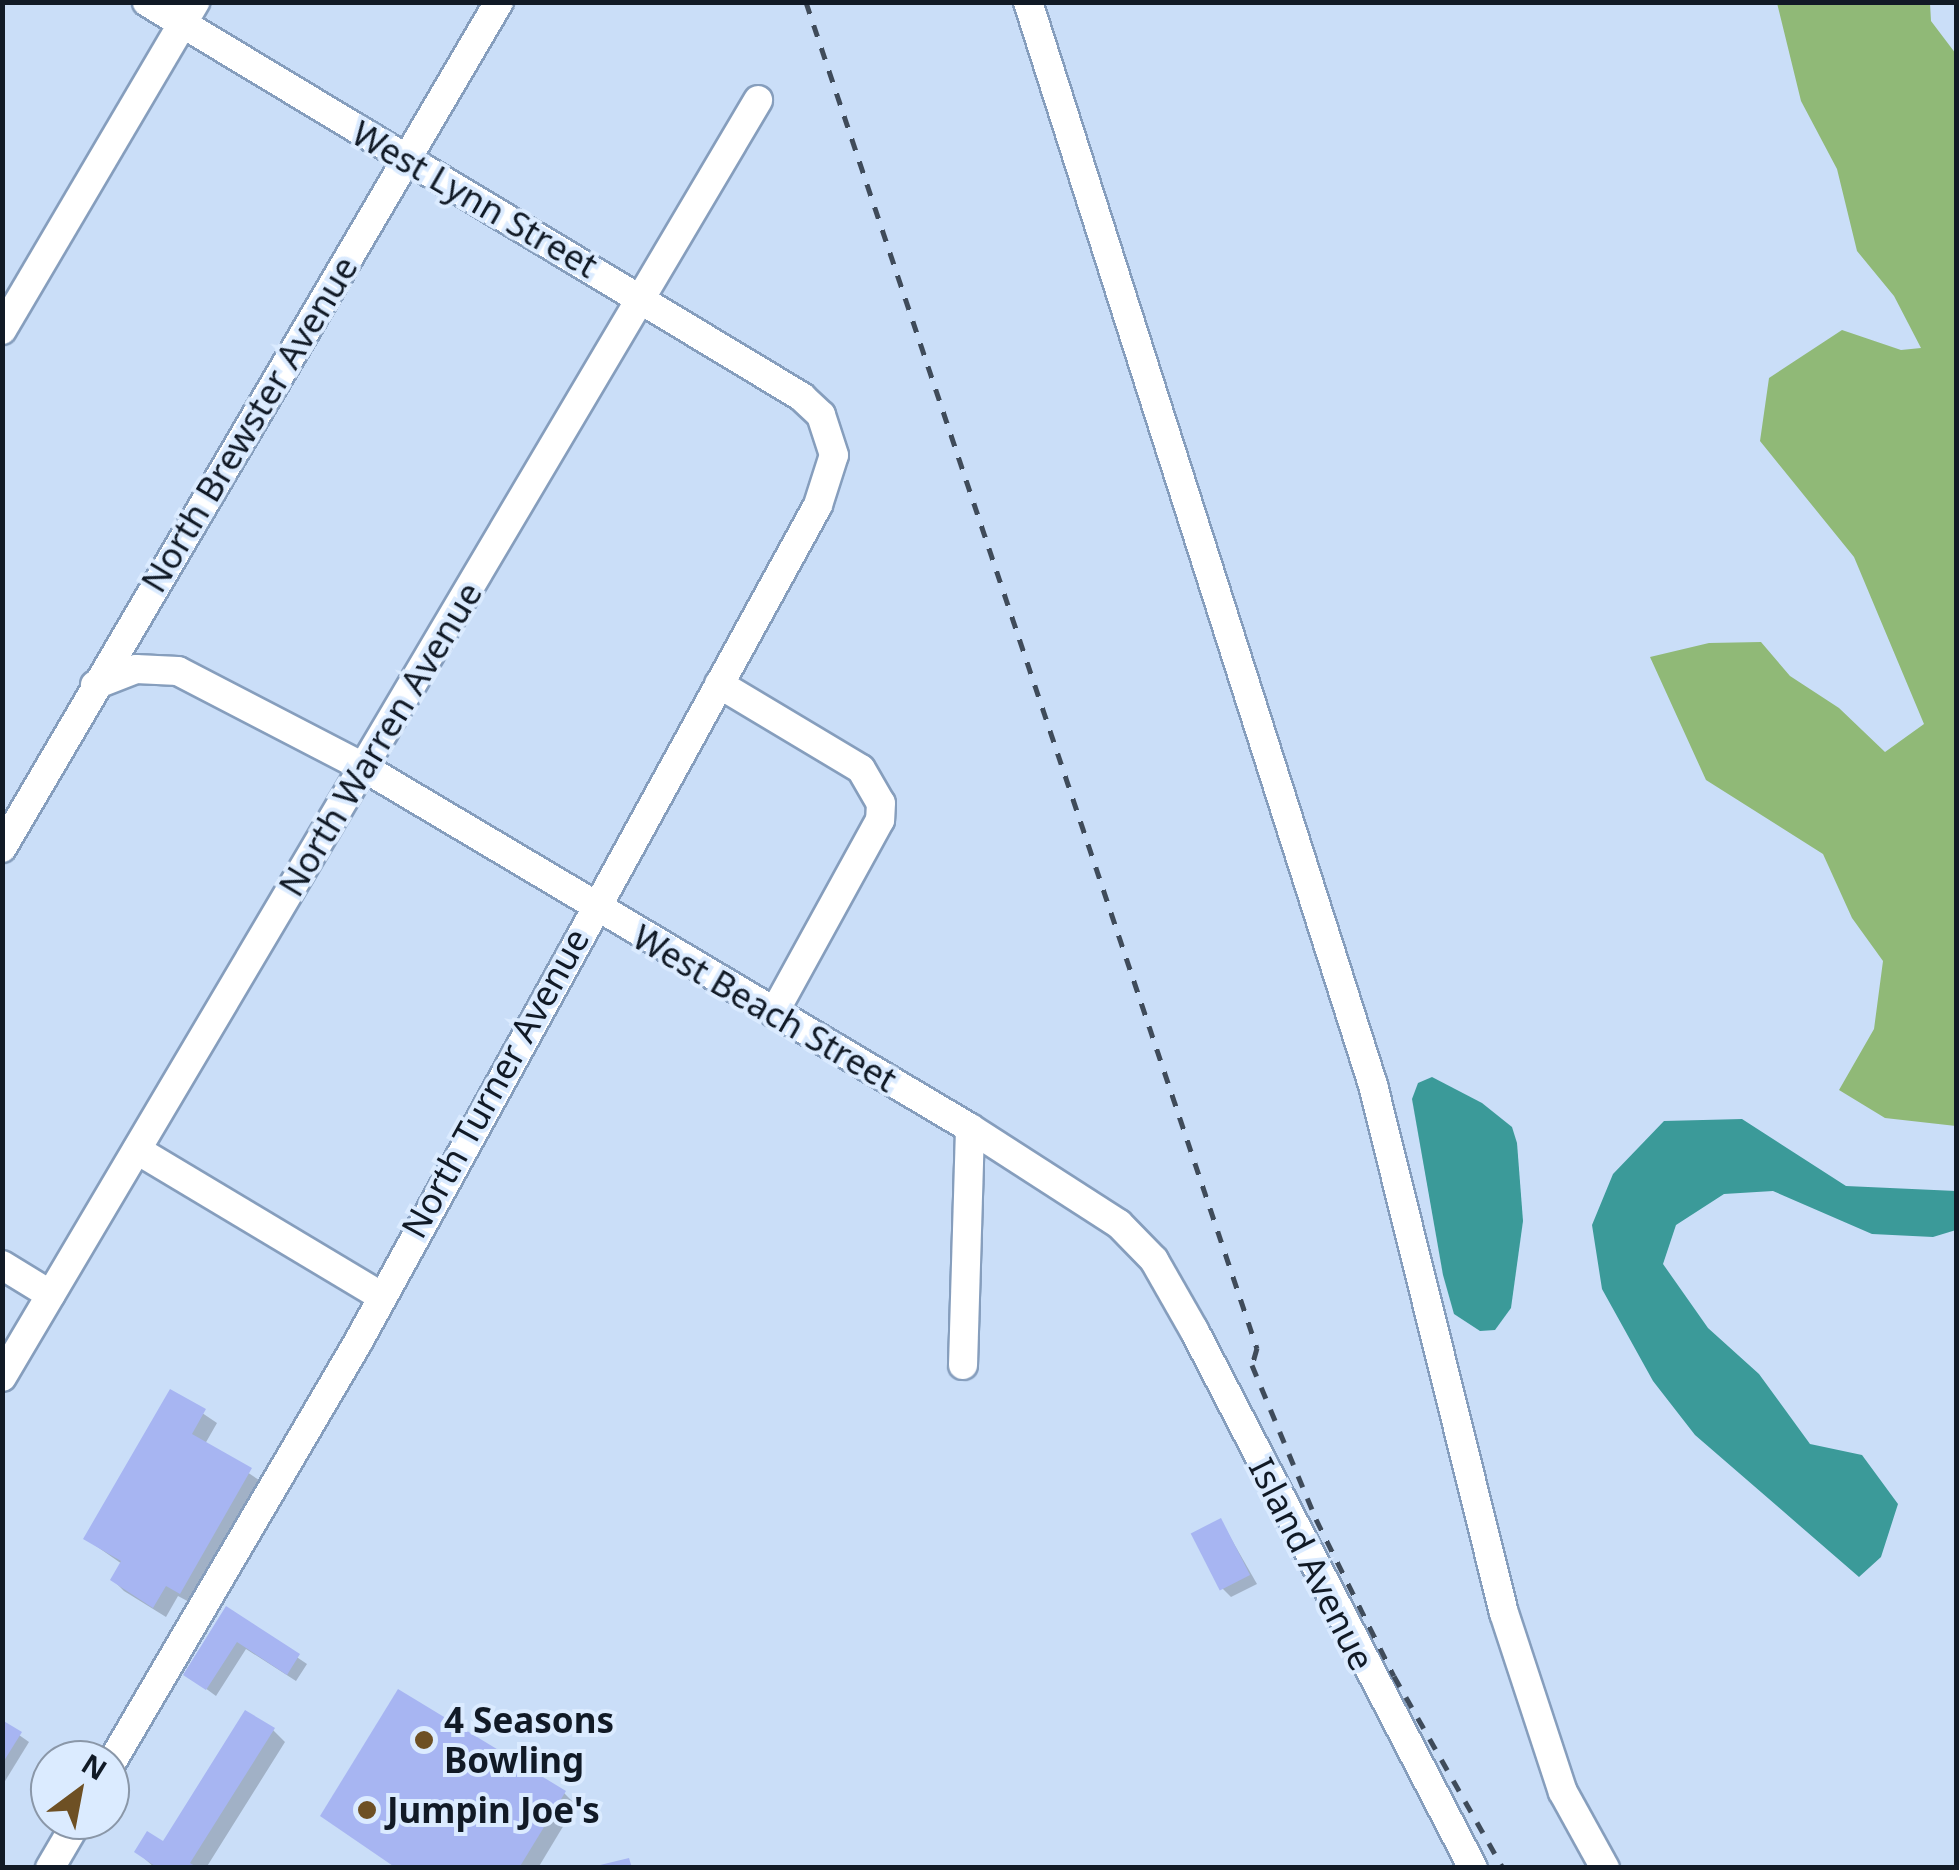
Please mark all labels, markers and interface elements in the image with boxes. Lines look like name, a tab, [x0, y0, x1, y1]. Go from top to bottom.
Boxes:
street label: West Lynn Street	[345, 112, 605, 286]
street label: North Brewster Avenue	[132, 249, 366, 599]
street label: North Warren Avenue	[270, 574, 490, 904]
street label: West Beach Street	[626, 915, 904, 1101]
street label: North Turner Avenue	[392, 921, 598, 1245]
street label: Island Avenue	[1241, 1451, 1383, 1677]
place label: 4 Seasons Bowling	[444, 1699, 614, 1781]
marker: 4 Seasons Bowling	[413, 1729, 435, 1751]
north arrow	[30, 1740, 130, 1840]
text: N	[75, 1744, 115, 1788]
place label: Jumpin Joe's	[387, 1789, 600, 1831]
marker: Jumpin Joe's	[356, 1799, 378, 1821]

